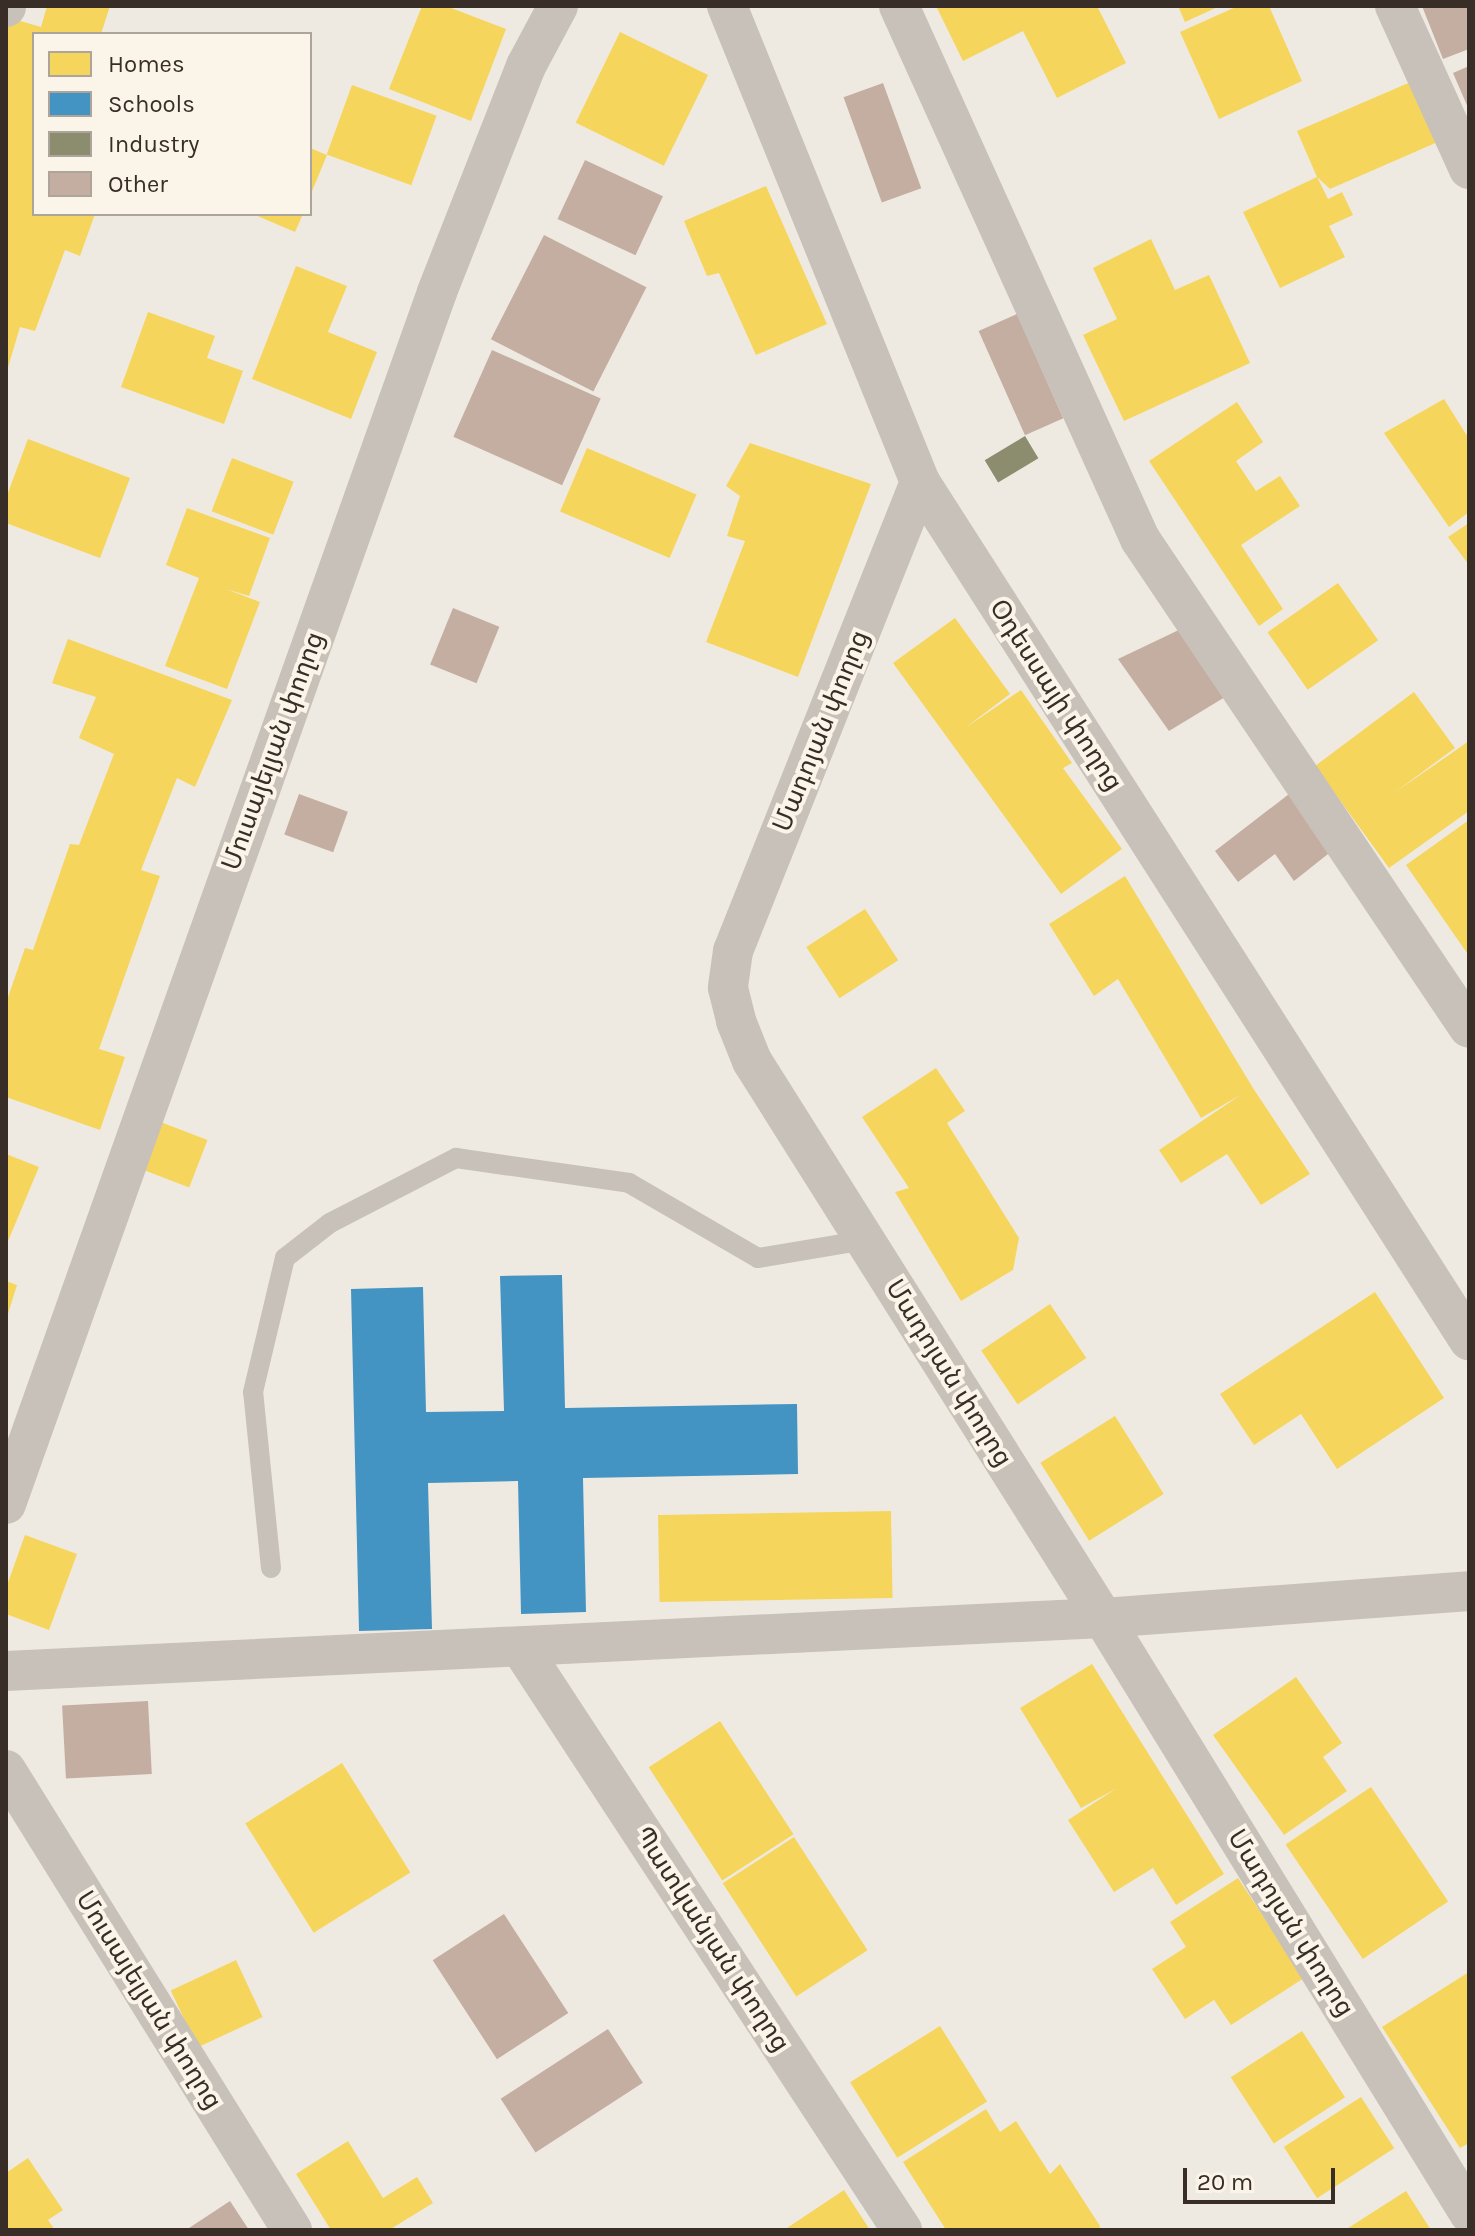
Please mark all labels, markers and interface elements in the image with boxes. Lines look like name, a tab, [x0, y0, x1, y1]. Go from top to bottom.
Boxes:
legend	[32, 32, 312, 216]
text: Homes	[108, 50, 185, 78]
text: Schools	[108, 90, 195, 118]
text: Industry	[108, 130, 199, 158]
text: Other	[108, 170, 168, 198]
street label: Օդեսսայի փողոց	[983, 594, 1129, 796]
street label: Մադոյան փողոց	[766, 626, 876, 836]
street label: Մուսայելյան փողոց	[215, 628, 331, 874]
street label: Մադոյան փողոց	[879, 1274, 1019, 1472]
street label: Պատկանյան փողոց	[628, 1821, 796, 2057]
street label: Մադոյան փողոց	[1221, 1824, 1361, 2022]
street label: Մուսայելյան փողոց	[69, 1885, 229, 2115]
scale bar	[1187, 2152, 1339, 2202]
text: 20 m	[1197, 2168, 1253, 2196]

